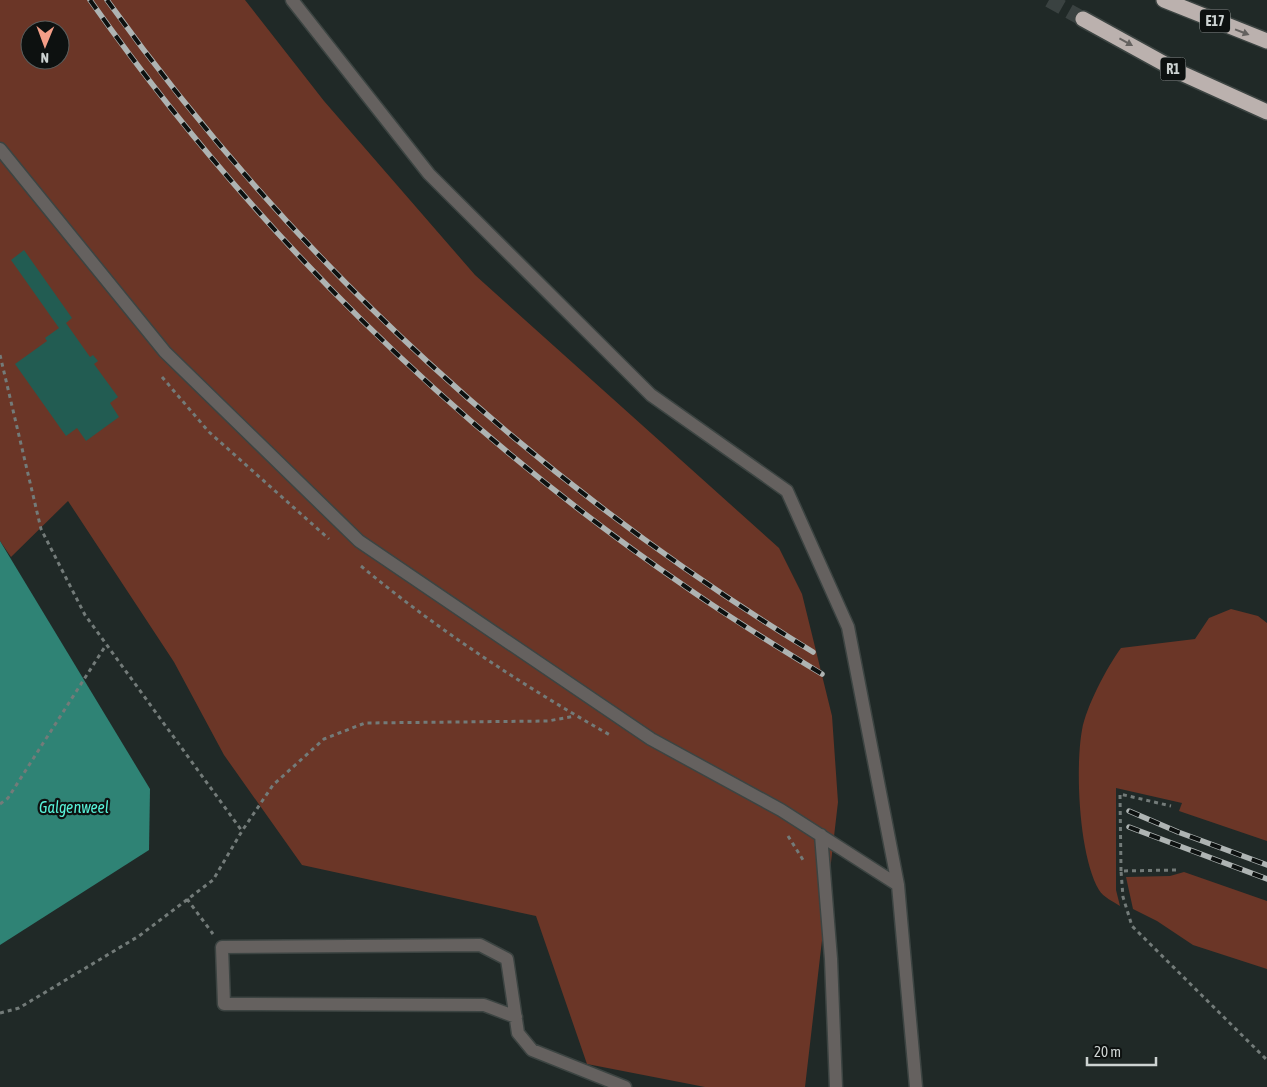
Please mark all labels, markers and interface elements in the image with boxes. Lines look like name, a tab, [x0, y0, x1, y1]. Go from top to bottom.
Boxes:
road number: E17	[1200, 10, 1230, 32]
north arrow	[20, 20, 70, 70]
one-way arrow	[1235, 28, 1249, 36]
one-way arrow	[1119, 38, 1133, 47]
text: N	[41, 50, 49, 66]
road number: R1	[1160, 58, 1186, 80]
water label: Galgenweel	[39, 798, 109, 817]
scale bar	[1087, 1034, 1156, 1066]
text: 20 m	[1094, 1043, 1121, 1060]

